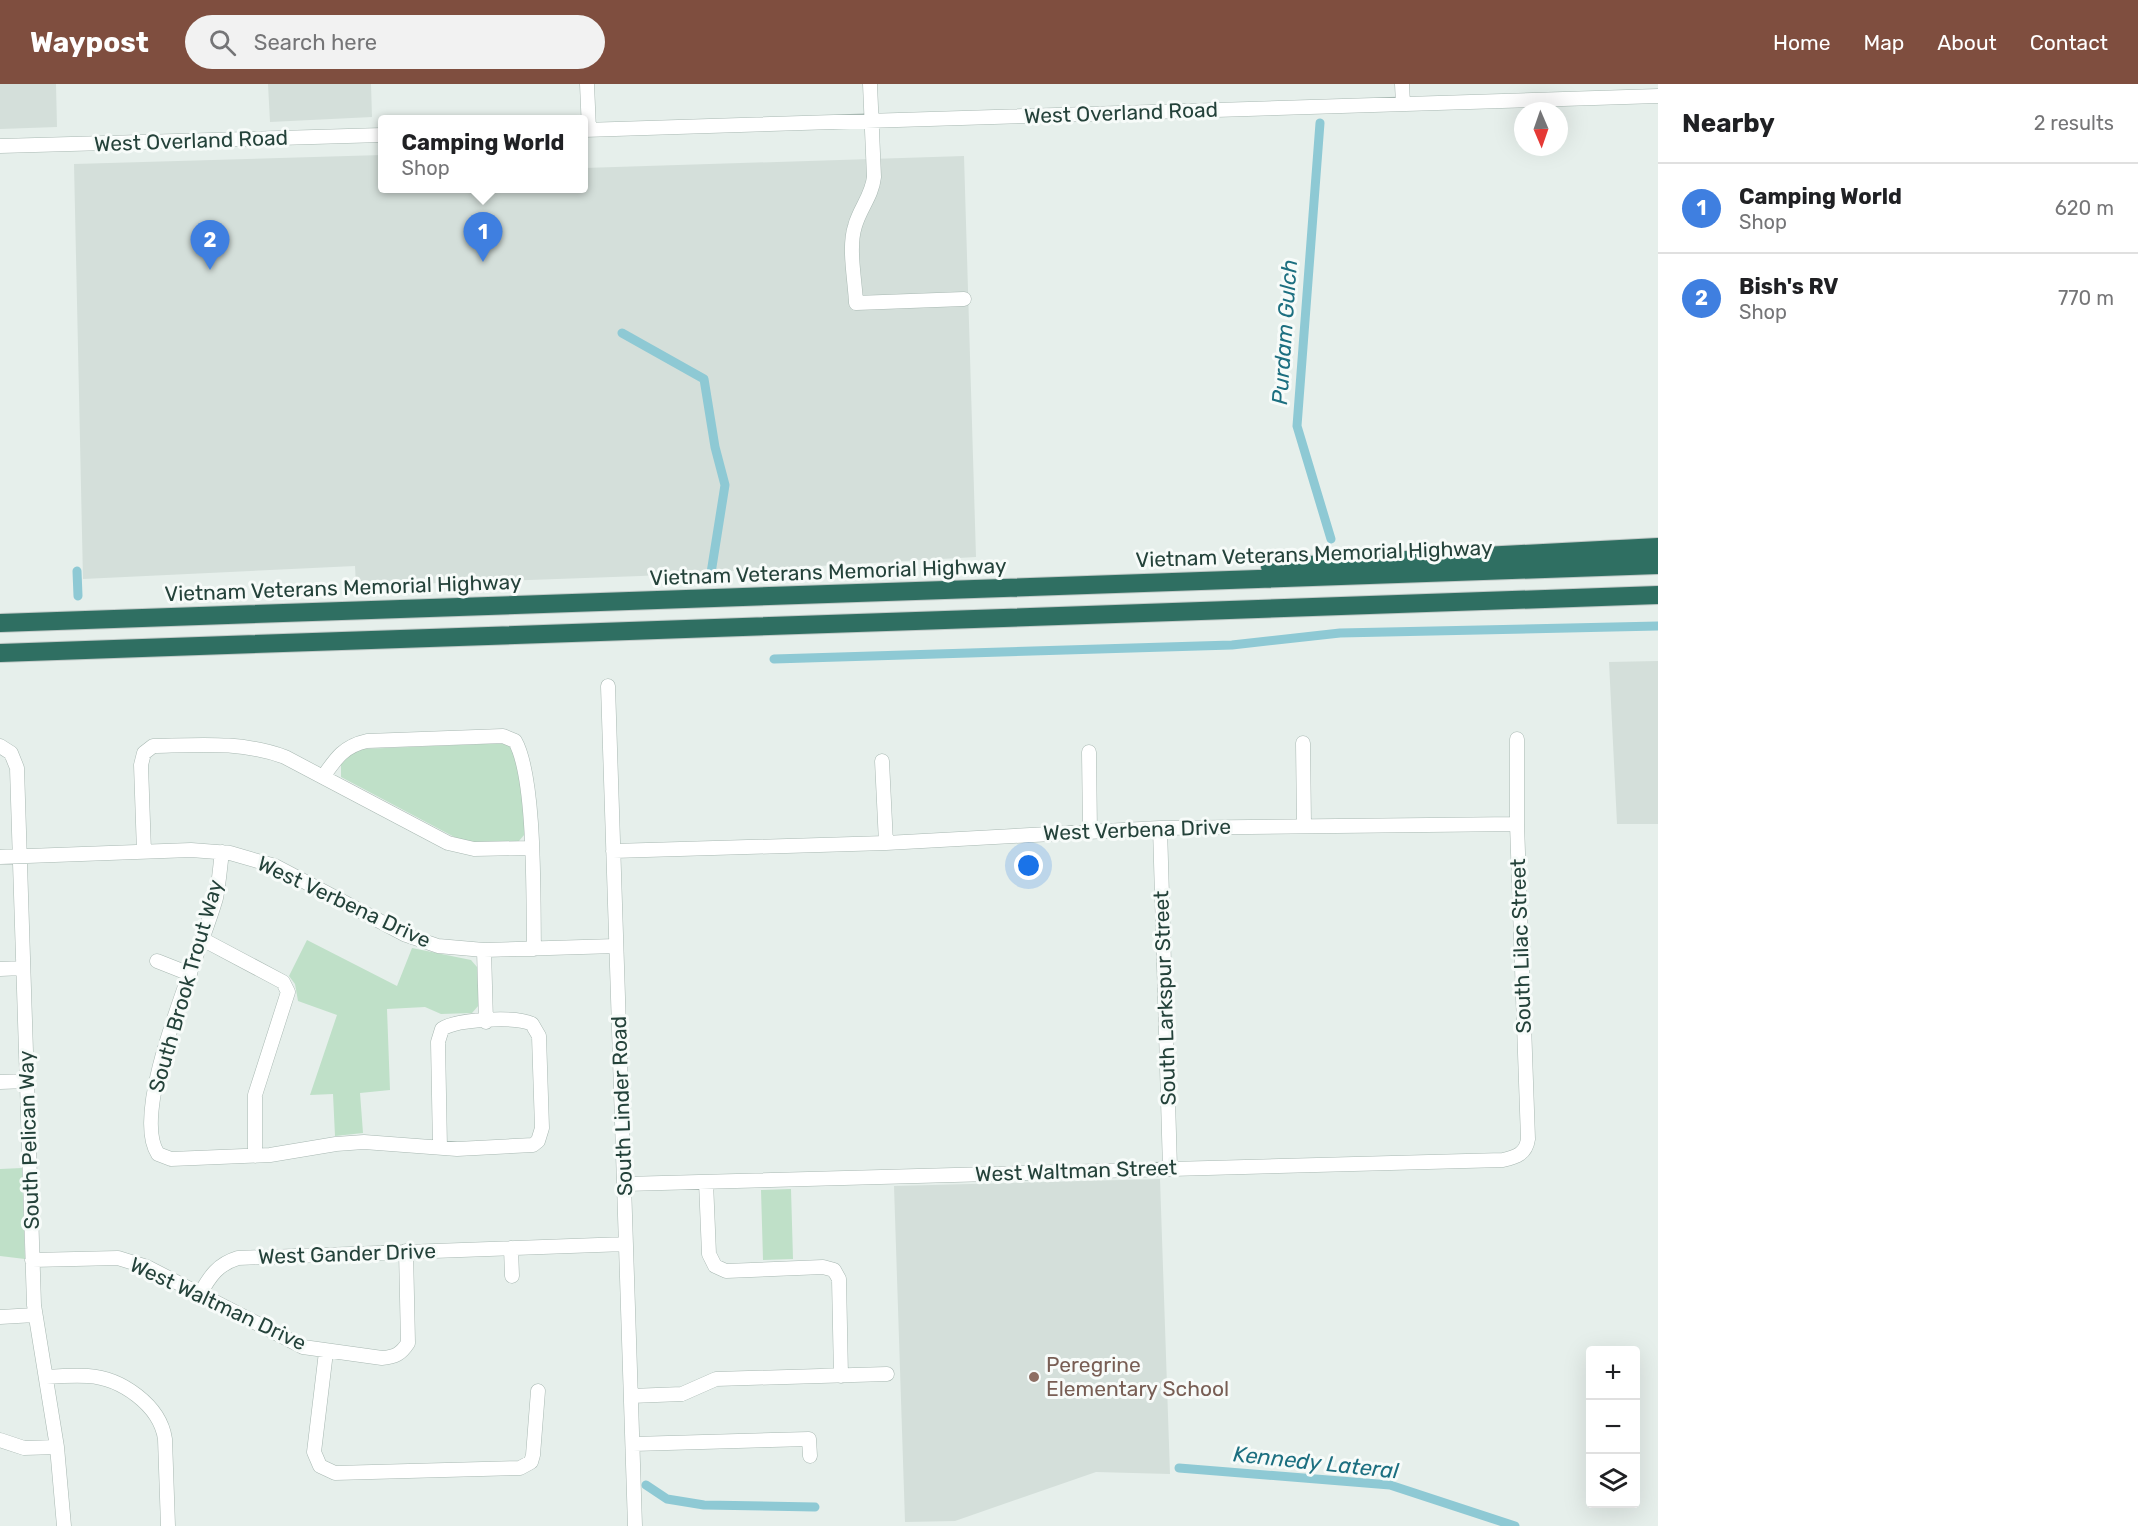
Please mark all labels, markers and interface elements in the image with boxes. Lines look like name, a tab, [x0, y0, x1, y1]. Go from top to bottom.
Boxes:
search box	[185, 15, 605, 69]
text: Waypost	[30, 26, 149, 59]
icon: search	[206, 26, 239, 59]
text: Search here	[254, 29, 377, 56]
text: Home	[1773, 30, 1830, 55]
text: Map	[1863, 30, 1904, 55]
text: About	[1937, 30, 1997, 55]
text: Contact	[2030, 30, 2108, 55]
street label: West Overland Road	[1023, 97, 1218, 128]
north arrow	[1514, 102, 1568, 156]
text: Nearby	[1682, 108, 1775, 139]
text: 2 results	[2034, 111, 2114, 135]
popup	[378, 115, 588, 193]
street label: West Overland Road	[93, 125, 288, 156]
text: Camping World	[402, 129, 564, 156]
text: Shop	[402, 156, 450, 180]
text: Camping World	[1739, 183, 1902, 210]
text: 1	[1697, 196, 1706, 220]
text: 620 m	[2055, 196, 2114, 220]
text: Shop	[1739, 210, 1787, 234]
pin: 1	[464, 212, 502, 262]
pin: 2	[190, 220, 230, 270]
water label: Purdam Gulch	[1266, 258, 1303, 406]
text: Bish's RV	[1739, 273, 1839, 300]
text: 2	[1695, 286, 1708, 310]
text: 770 m	[2058, 286, 2114, 310]
text: Shop	[1739, 300, 1787, 324]
street label: Vietnam Veterans Memorial Highway	[1135, 535, 1493, 572]
street label: Vietnam Veterans Memorial Highway	[649, 553, 1007, 590]
street label: Vietnam Veterans Memorial Highway	[164, 569, 522, 606]
street label: West Verbena Drive	[1042, 814, 1232, 845]
street label: West Verbena Drive	[254, 850, 435, 953]
your location	[1014, 851, 1043, 880]
street label: South Lilac Street	[1505, 858, 1536, 1034]
street label: South Brook Trout Way	[143, 876, 228, 1095]
street label: South Larkspur Street	[1148, 890, 1181, 1106]
street label: South Linder Road	[606, 1016, 637, 1197]
street label: South Pelican Way	[13, 1050, 44, 1230]
street label: West Waltman Street	[975, 1154, 1177, 1187]
street label: West Gander Drive	[257, 1238, 436, 1269]
street label: West Waltman Drive	[126, 1252, 310, 1355]
map controls	[1586, 1346, 1640, 1508]
button: +	[1586, 1346, 1640, 1400]
place label: Peregrine Elementary School	[1046, 1352, 1229, 1401]
marker: Peregrine Elementary School	[1027, 1370, 1041, 1384]
button: −	[1586, 1400, 1640, 1454]
water label: Kennedy Lateral	[1232, 1440, 1401, 1485]
button: layers	[1586, 1454, 1640, 1508]

